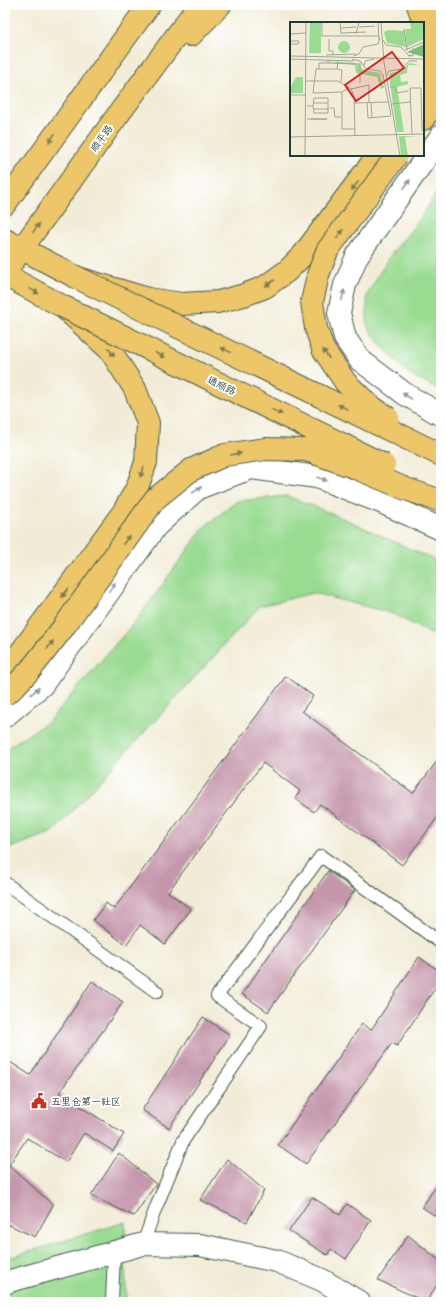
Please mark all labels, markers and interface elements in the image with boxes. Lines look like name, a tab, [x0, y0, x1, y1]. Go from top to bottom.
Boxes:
inset map	[290, 22, 424, 156]
street label: 顺平路	[87, 122, 115, 154]
one-way arrow	[48, 133, 56, 144]
one-way arrow	[403, 178, 411, 189]
one-way arrow	[351, 181, 359, 192]
one-way arrow	[32, 223, 40, 234]
one-way arrow	[336, 228, 344, 239]
one-way arrow	[264, 279, 275, 287]
one-way arrow	[28, 287, 40, 294]
one-way arrow	[340, 289, 346, 302]
one-way arrow	[107, 347, 115, 358]
one-way arrow	[220, 347, 232, 354]
one-way arrow	[322, 349, 330, 360]
one-way arrow	[154, 352, 166, 358]
street label: 通顺路	[205, 372, 239, 398]
one-way arrow	[401, 392, 413, 399]
one-way arrow	[337, 404, 349, 410]
one-way arrow	[271, 409, 282, 415]
one-way arrow	[230, 451, 242, 457]
one-way arrow	[139, 466, 145, 478]
one-way arrow	[316, 476, 328, 482]
one-way arrow	[192, 486, 203, 494]
one-way arrow	[122, 534, 130, 545]
one-way arrow	[108, 581, 116, 592]
one-way arrow	[61, 587, 69, 598]
one-way arrow	[45, 639, 54, 650]
one-way arrow	[29, 686, 40, 695]
public building icon: 五里仓第一社区	[30, 1092, 48, 1110]
place label: 五里仓第一社区	[51, 1094, 121, 1108]

